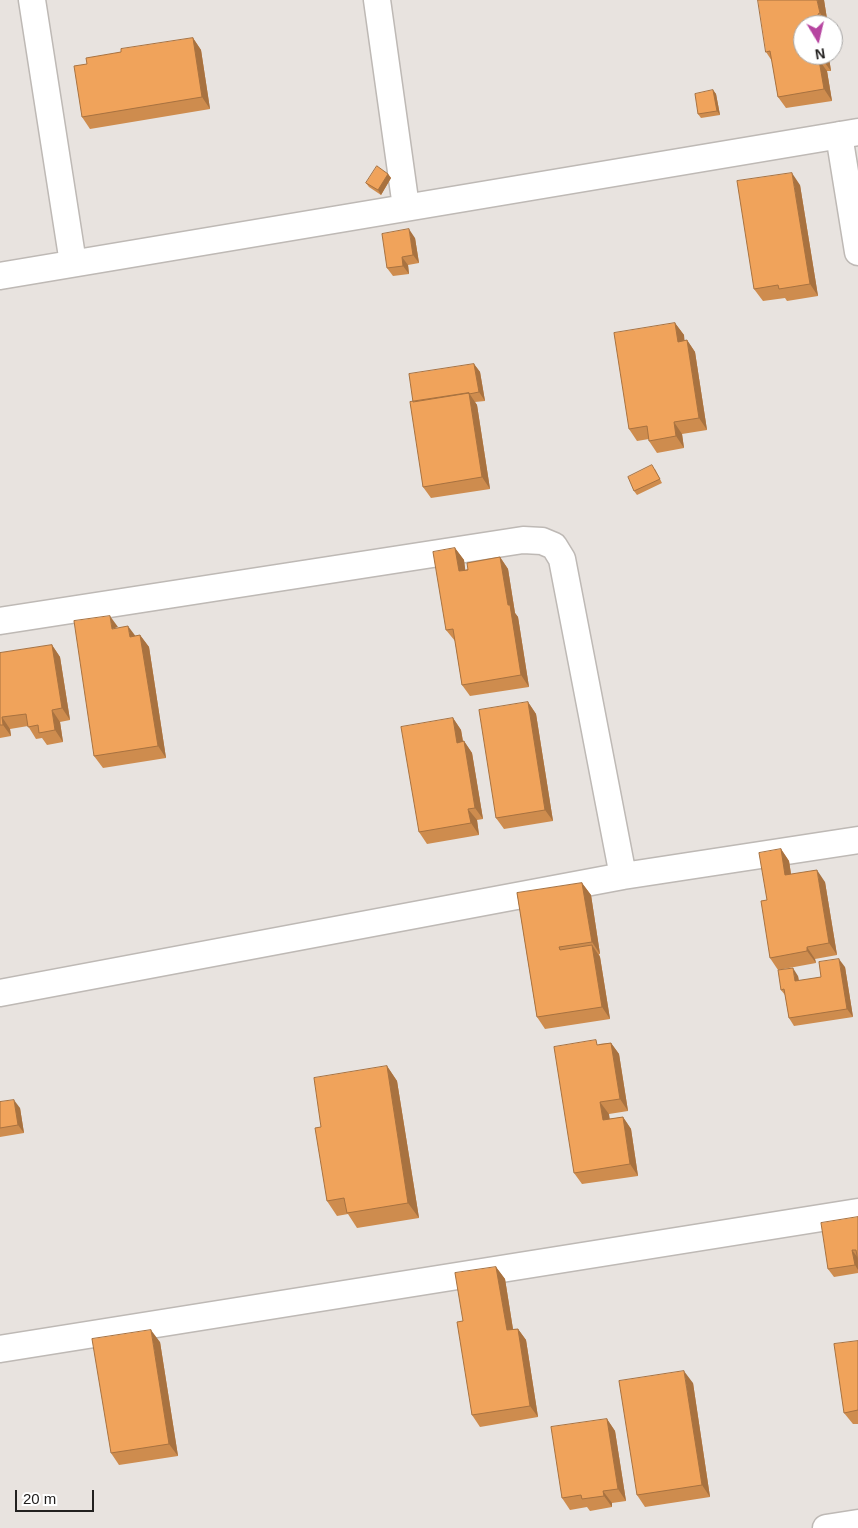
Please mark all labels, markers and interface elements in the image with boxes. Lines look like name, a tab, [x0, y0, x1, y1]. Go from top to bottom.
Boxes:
north arrow	[793, 15, 843, 65]
text: N	[814, 45, 826, 63]
scale bar	[18, 1480, 96, 1512]
text: 20 m	[23, 1490, 56, 1507]

